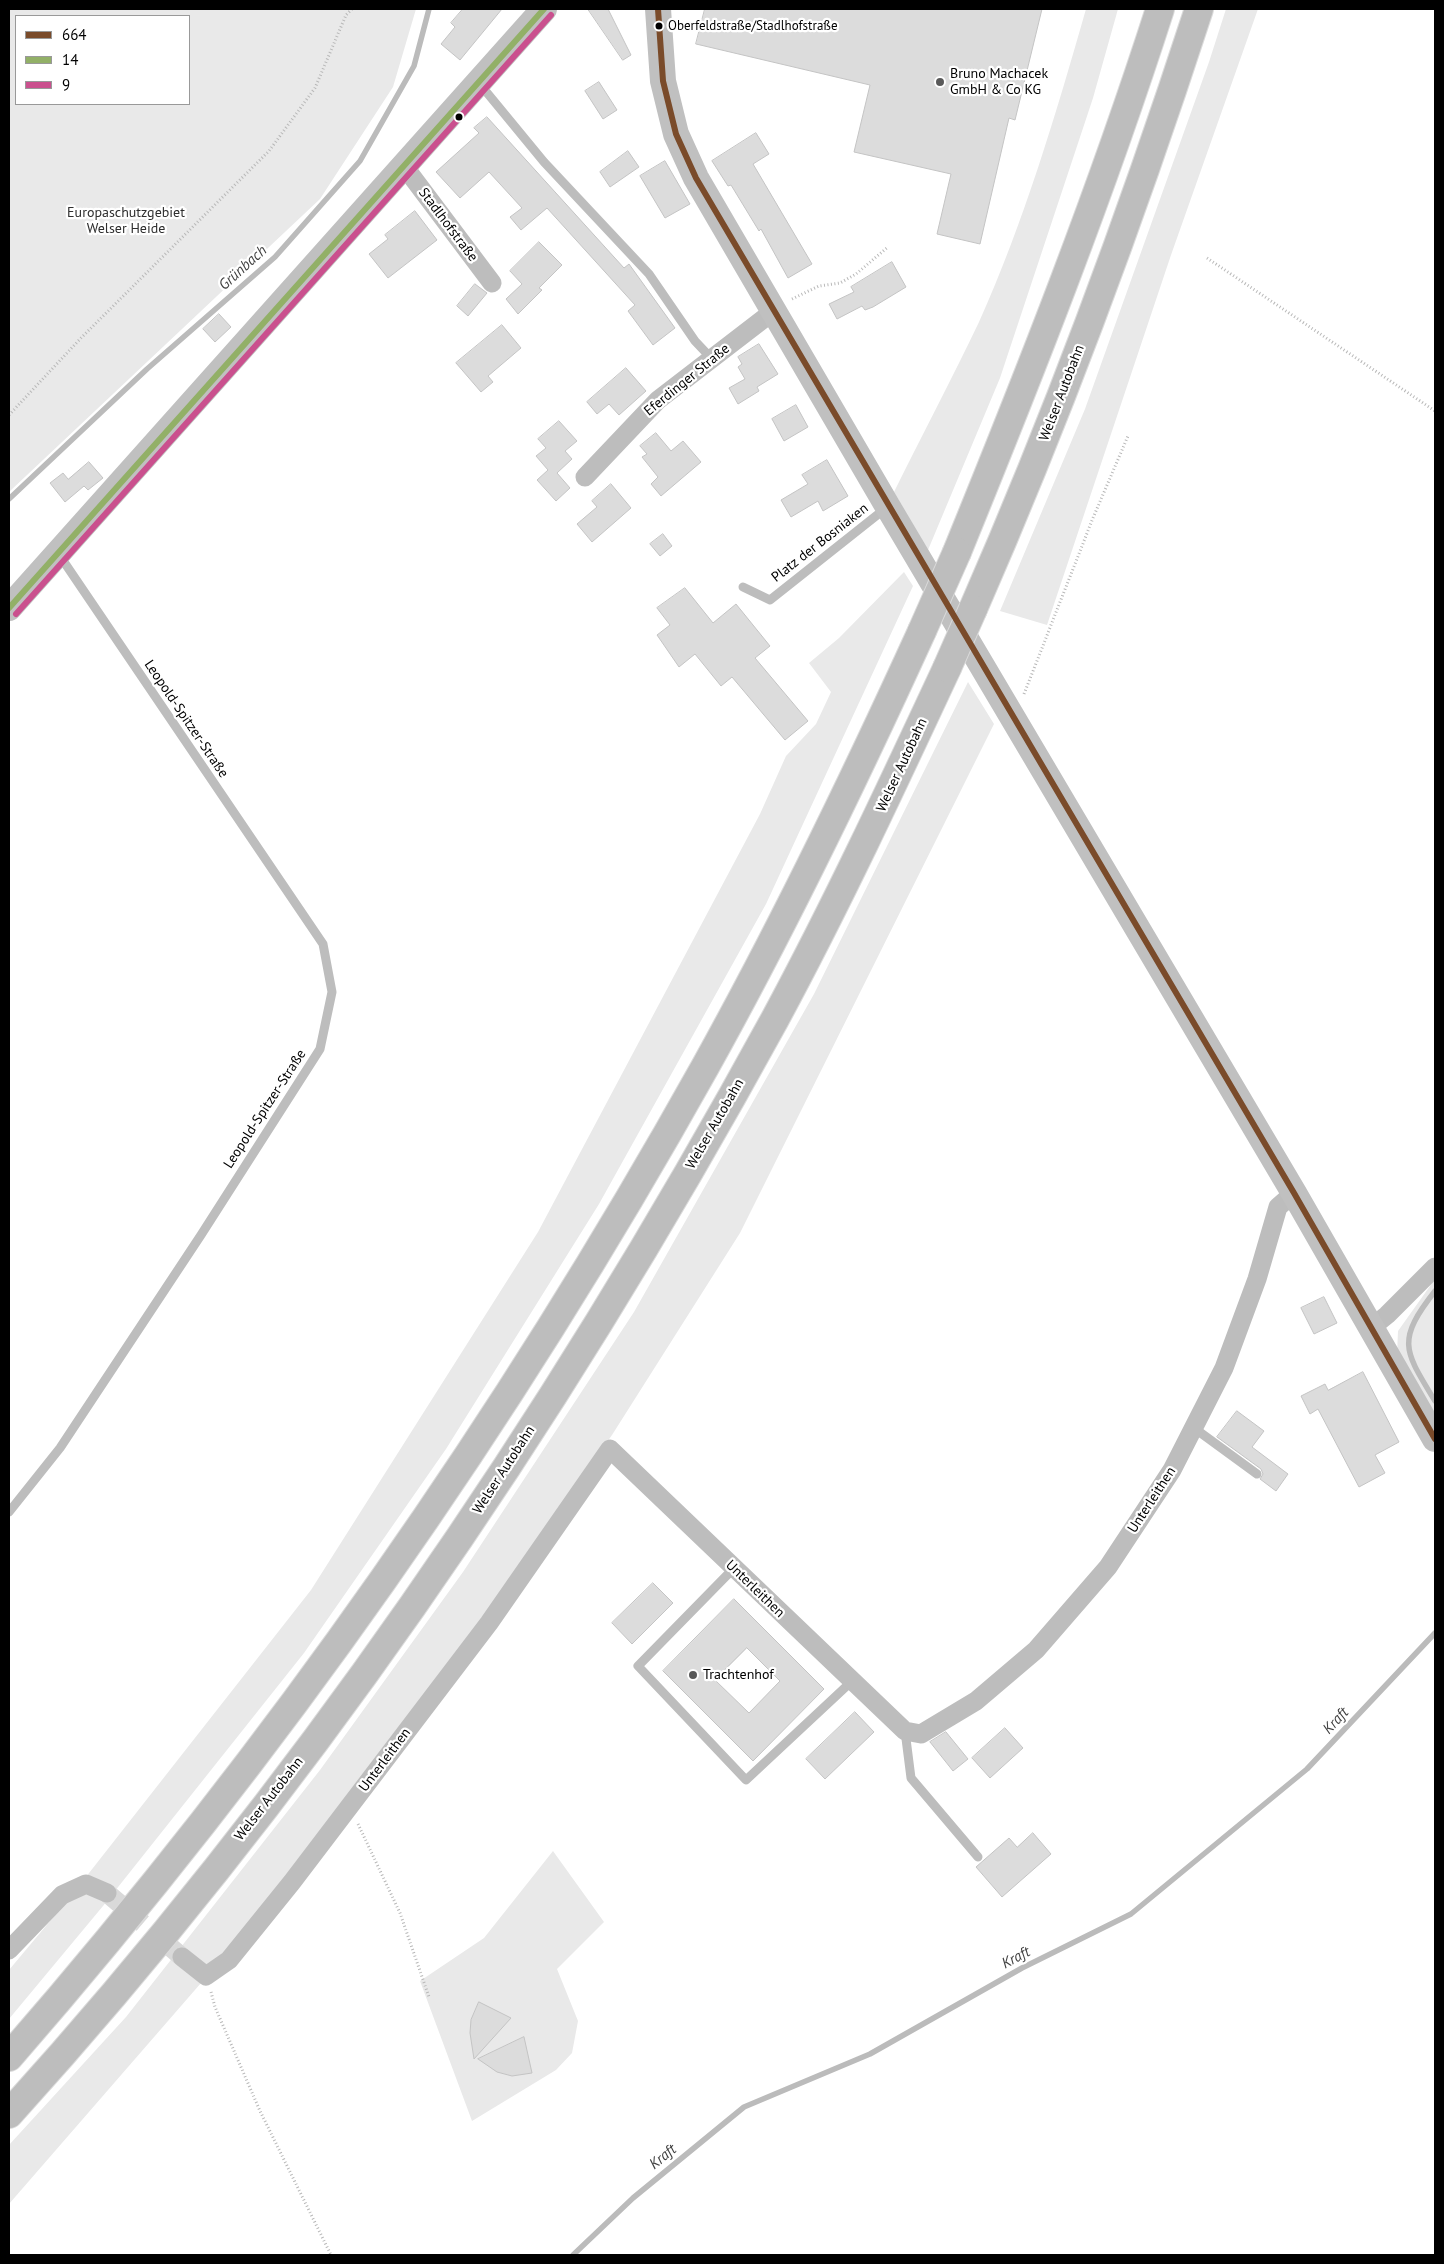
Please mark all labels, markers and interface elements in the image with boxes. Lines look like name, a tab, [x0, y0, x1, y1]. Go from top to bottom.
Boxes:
legend	[15, 15, 190, 105]
place label: Oberfeldstraße/Stadlhofstraße	[668, 18, 838, 34]
marker: Oberfeldstraße/Stadlhofstraße	[654, 21, 664, 31]
text: 664	[62, 25, 87, 44]
text: 14	[62, 50, 78, 69]
place label: Bruno Machacek GmbH & Co KG	[950, 66, 1048, 98]
text: 9	[62, 75, 70, 94]
marker: Bruno Machacek GmbH & Co KG	[934, 76, 946, 88]
unlabelled marker	[454, 112, 464, 122]
street label: Stadlhofstraße	[415, 185, 481, 265]
park label: Europaschutzgebiet Welser Heide	[67, 205, 185, 238]
water label: Grünbach	[215, 242, 271, 294]
street label: Eferdinger Straße	[641, 340, 733, 420]
street label: Welser Autobahn	[1036, 343, 1088, 443]
street label: Platz der Bosniaken	[768, 500, 872, 586]
street label: Leopold-Spitzer-Straße	[140, 657, 232, 781]
street label: Welser Autobahn	[873, 716, 931, 814]
street label: Leopold-Spitzer-Straße	[220, 1046, 310, 1172]
street label: Welser Autobahn	[682, 1076, 748, 1172]
street label: Welser Autobahn	[469, 1423, 539, 1517]
street label: Unterleithen	[1124, 1464, 1180, 1536]
street label: Unterleithen	[722, 1557, 788, 1621]
place label: Trachtenhof	[703, 1667, 774, 1683]
marker: Trachtenhof	[687, 1669, 699, 1681]
water label: Kraft	[1319, 1704, 1353, 1738]
street label: Unterleithen	[356, 1725, 414, 1795]
street label: Welser Autobahn	[231, 1754, 307, 1844]
water label: Kraft	[999, 1943, 1033, 1973]
water label: Kraft	[646, 2141, 680, 2173]

